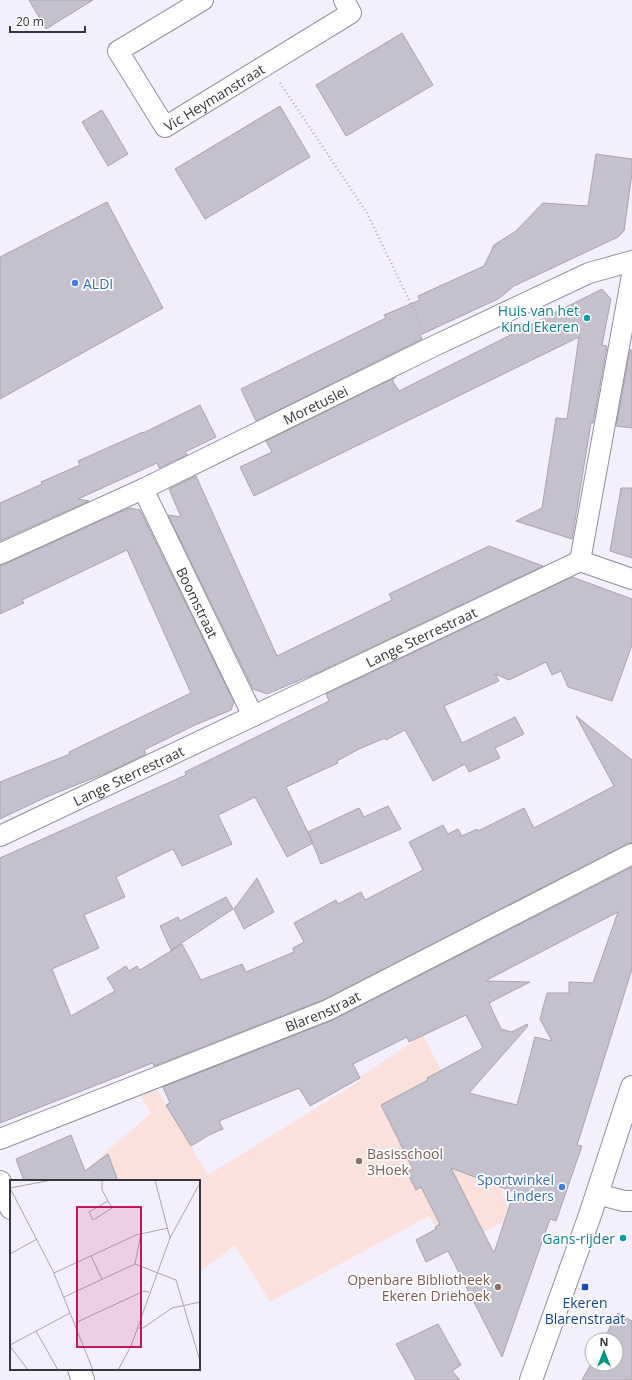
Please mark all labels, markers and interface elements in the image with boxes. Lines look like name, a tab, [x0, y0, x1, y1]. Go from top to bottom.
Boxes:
scale bar	[10, 8, 85, 34]
text: 20 m	[16, 13, 44, 30]
street label: Vic Heymanstraat	[160, 59, 268, 135]
place label: ALDI	[83, 274, 113, 293]
marker: ALDI	[70, 278, 80, 288]
place label: Huis van het Kind Ekeren	[498, 301, 579, 336]
marker: Huis van het Kind Ekeren	[582, 313, 592, 323]
street label: Moretuslei	[280, 380, 351, 428]
street label: Boomstraat	[173, 564, 223, 641]
street label: Lange Sterrestraat	[362, 602, 480, 671]
street label: Lange Sterrestraat	[70, 741, 187, 810]
street label: Blarenstraat	[282, 986, 363, 1036]
place label: Basisschool 3Hoek	[367, 1144, 443, 1179]
marker: Basisschool 3Hoek	[354, 1156, 364, 1166]
place label: Sportwinkel Linders	[477, 1170, 554, 1205]
inset map	[10, 1180, 200, 1370]
marker: Sportwinkel Linders	[557, 1182, 567, 1192]
place label: Gans-rijder	[542, 1229, 615, 1248]
marker: Gans-rijder	[618, 1233, 628, 1243]
place label: Openbare Bibliotheek Ekeren Driehoek	[347, 1270, 491, 1305]
marker: Openbare Bibliotheek Ekeren Driehoek	[493, 1282, 503, 1292]
marker: Ekeren Blarenstraat	[580, 1282, 590, 1292]
place label: Ekeren Blarenstraat	[545, 1293, 625, 1328]
north arrow	[584, 1332, 624, 1372]
text: N	[600, 1334, 608, 1349]

